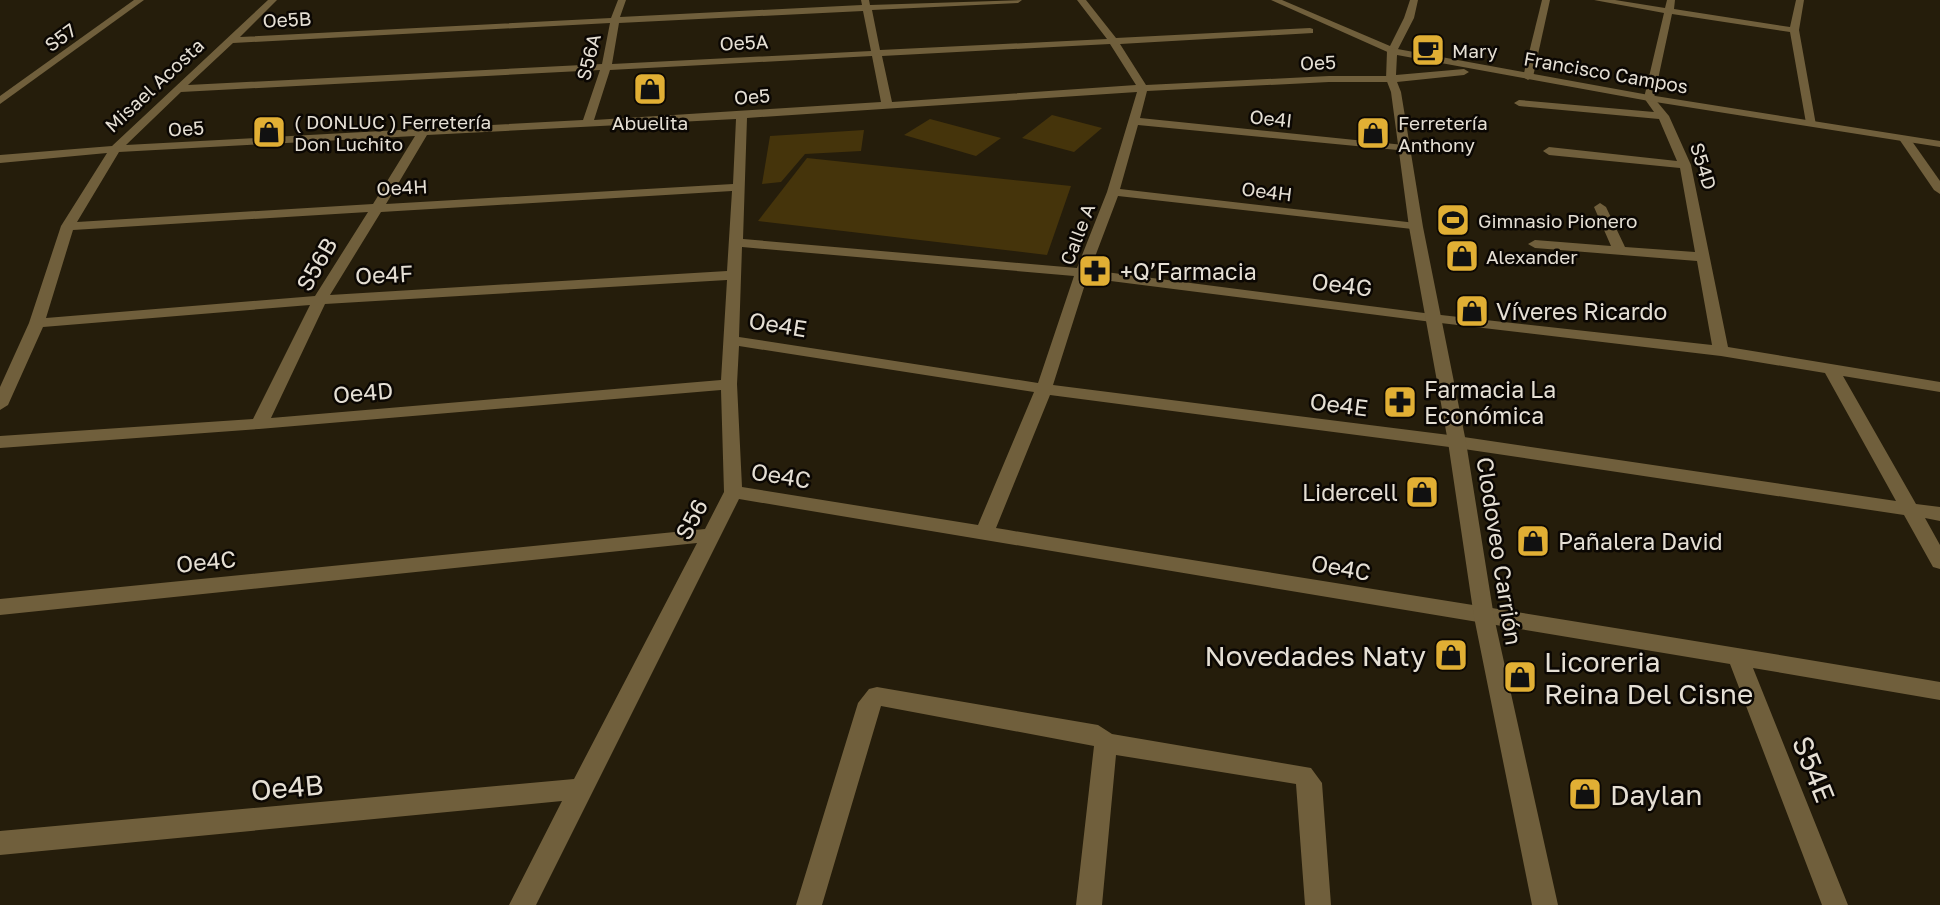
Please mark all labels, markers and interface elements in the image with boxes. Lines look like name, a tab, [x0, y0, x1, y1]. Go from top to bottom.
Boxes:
street label: Oe5B	[262, 6, 312, 32]
street label: S57	[40, 18, 80, 56]
street label: Oe5A	[719, 29, 769, 55]
street label: S56A	[571, 31, 605, 83]
cafe icon: Mary	[1409, 31, 1447, 69]
street label: Misael Acosta	[100, 33, 208, 137]
place label: Mary	[1452, 39, 1498, 62]
street label: Francisco Campos	[1522, 46, 1690, 98]
street label: Oe5	[1300, 50, 1336, 74]
shop icon: Abuelita	[631, 70, 669, 108]
street label: Oe5	[733, 83, 771, 109]
street label: Oe4I	[1249, 104, 1293, 132]
place label: ( DONLUC ) Ferretería Don Luchito	[294, 110, 491, 155]
place label: Abuelita	[612, 111, 688, 134]
place label: Ferretería Anthony	[1398, 111, 1488, 156]
shop icon: ( DONLUC ) Ferretería Don Luchito	[250, 113, 288, 151]
shop icon: Ferretería Anthony	[1354, 114, 1392, 152]
street label: Oe5	[167, 116, 205, 140]
street label: S54D	[1686, 140, 1722, 192]
street label: Oe4H	[376, 174, 428, 200]
street label: Oe4H	[1240, 176, 1294, 206]
street label: Calle A	[1055, 200, 1099, 268]
sports icon: Gimnasio Pionero	[1434, 201, 1472, 239]
place label: Gimnasio Pionero	[1478, 209, 1637, 232]
street label: S56B	[290, 232, 342, 296]
shop icon: Alexander	[1443, 237, 1481, 275]
place label: Alexander	[1486, 245, 1578, 268]
pharmacy icon: +Q’Farmacia	[1076, 252, 1114, 290]
place label: +Q’Farmacia	[1120, 257, 1257, 285]
street label: Oe4F	[354, 258, 414, 290]
street label: Oe4G	[1310, 266, 1374, 302]
shop icon: Víveres Ricardo	[1453, 292, 1491, 330]
place label: Víveres Ricardo	[1496, 297, 1667, 325]
street label: Oe4E	[747, 306, 809, 342]
street label: Oe4D	[332, 375, 394, 409]
place label: Farmacia La Económica	[1424, 375, 1556, 429]
pharmacy icon: Farmacia La Económica	[1381, 383, 1419, 421]
street label: Oe4E	[1308, 387, 1370, 421]
street label: Clodoveo Carrión	[1471, 455, 1529, 647]
street label: Oe4C	[749, 456, 813, 494]
shop icon: Lidercell	[1403, 473, 1441, 511]
place label: Lidercell	[1302, 478, 1398, 506]
street label: S56	[669, 494, 713, 544]
shop icon: Pañalera David	[1514, 522, 1552, 560]
place label: Pañalera David	[1558, 527, 1723, 555]
street label: Oe4C	[175, 544, 237, 578]
street label: Oe4C	[1309, 548, 1373, 586]
shop icon: Novedades Naty	[1432, 636, 1470, 674]
place label: Novedades Naty	[1205, 639, 1426, 672]
place label: Licoreria Reina Del Cisne	[1544, 645, 1753, 710]
shop icon: Licoreria Reina Del Cisne	[1501, 658, 1539, 696]
street label: S54E	[1786, 731, 1842, 807]
street label: Oe4B	[249, 767, 325, 807]
shop icon: Daylan	[1566, 775, 1604, 813]
place label: Daylan	[1610, 778, 1703, 811]

